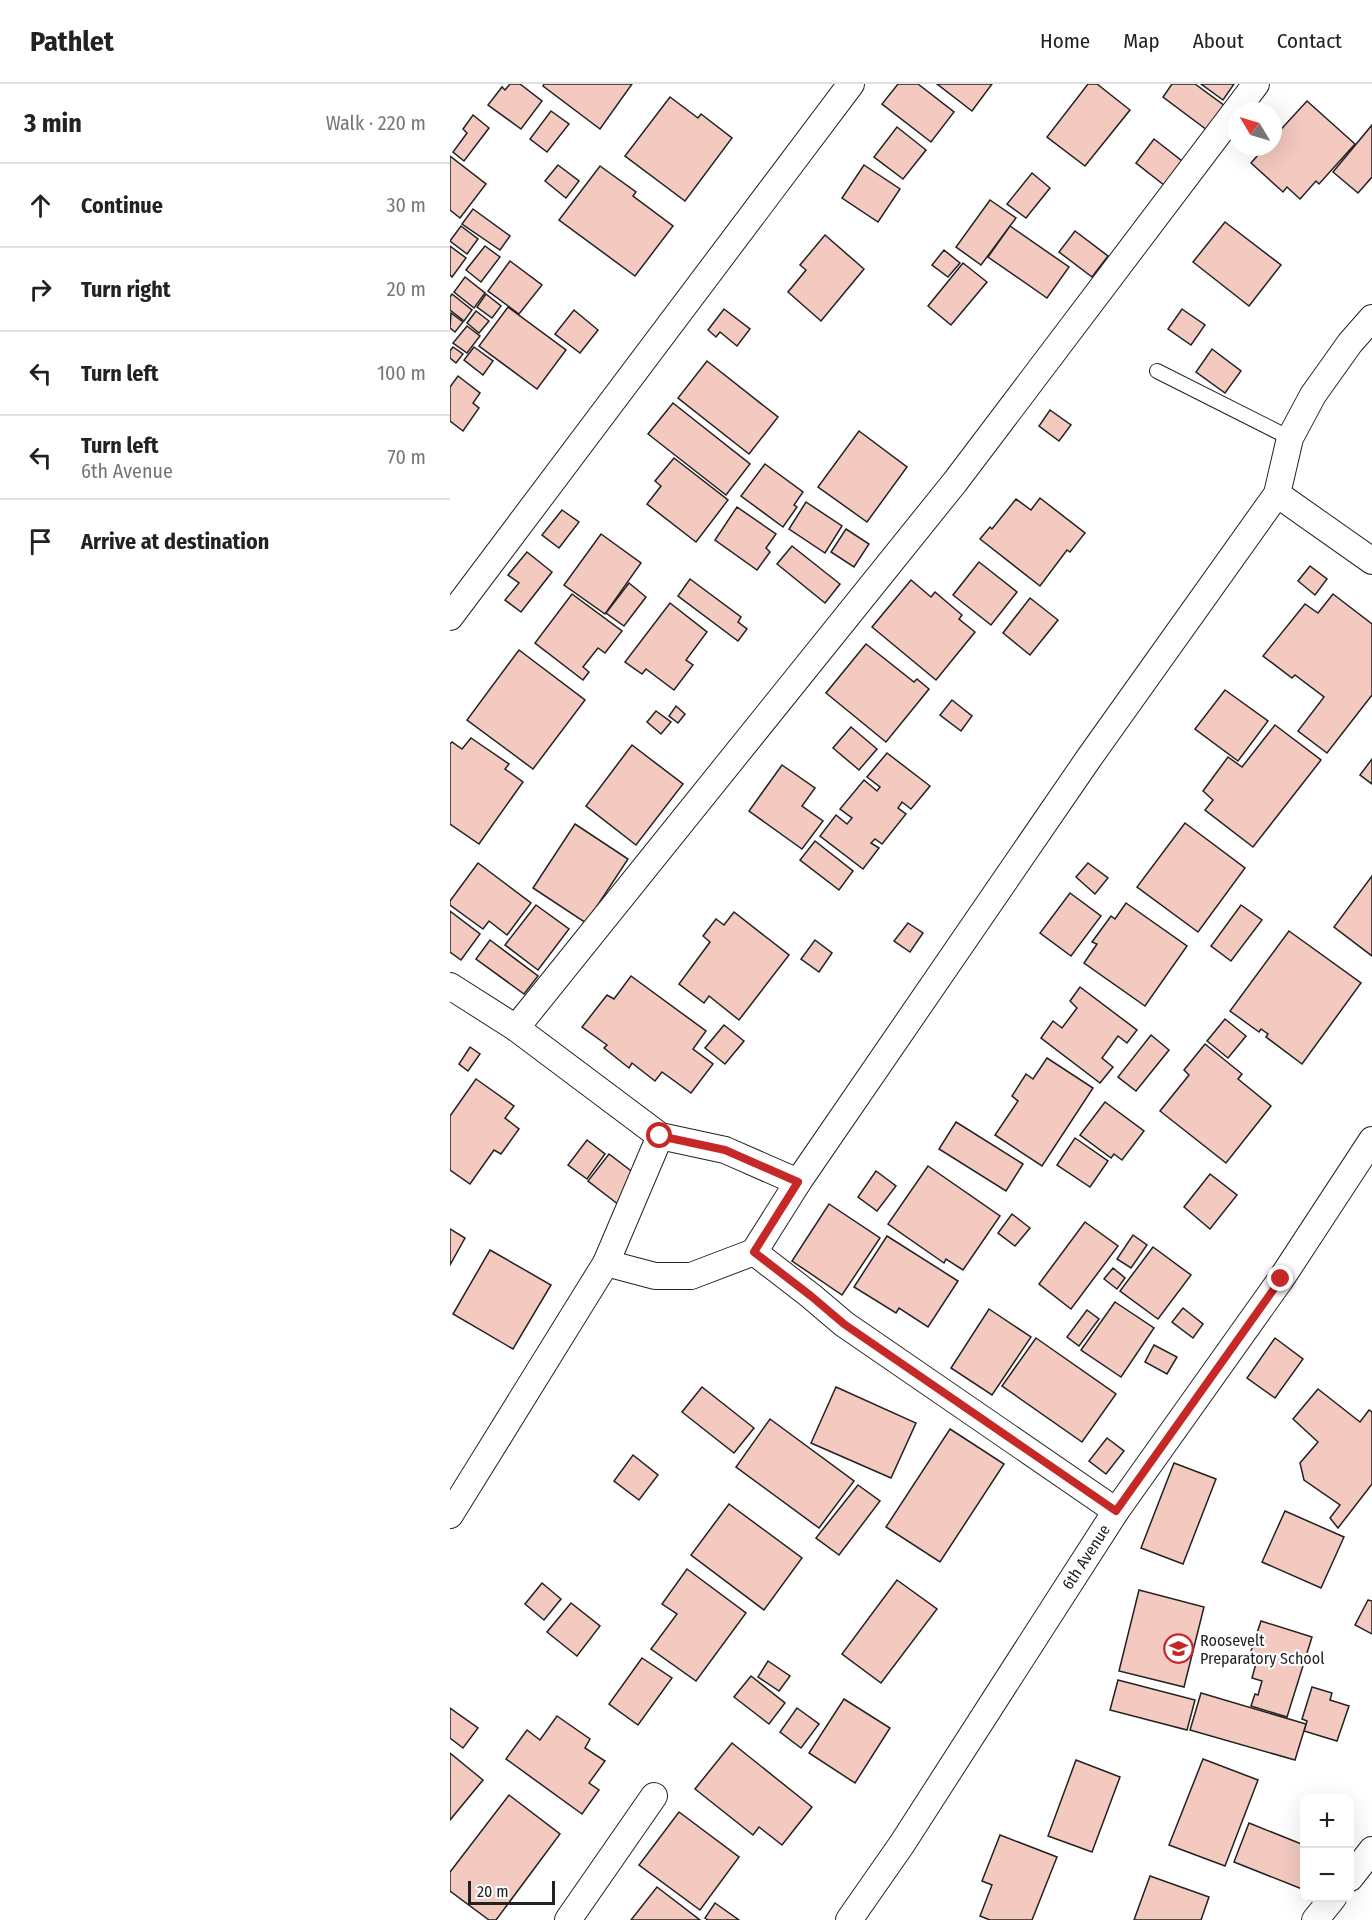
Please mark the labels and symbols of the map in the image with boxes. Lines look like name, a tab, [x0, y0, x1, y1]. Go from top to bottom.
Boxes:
north arrow	[1228, 102, 1282, 156]
route start	[646, 1122, 672, 1148]
route end	[1267, 1265, 1293, 1291]
street label: 6th Avenue	[1058, 1521, 1114, 1593]
place label: Roosevelt Preparatory School	[1200, 1631, 1324, 1668]
school or university icon: Roosevelt Preparatory School	[1163, 1633, 1195, 1665]
scale bar	[468, 1878, 555, 1906]

